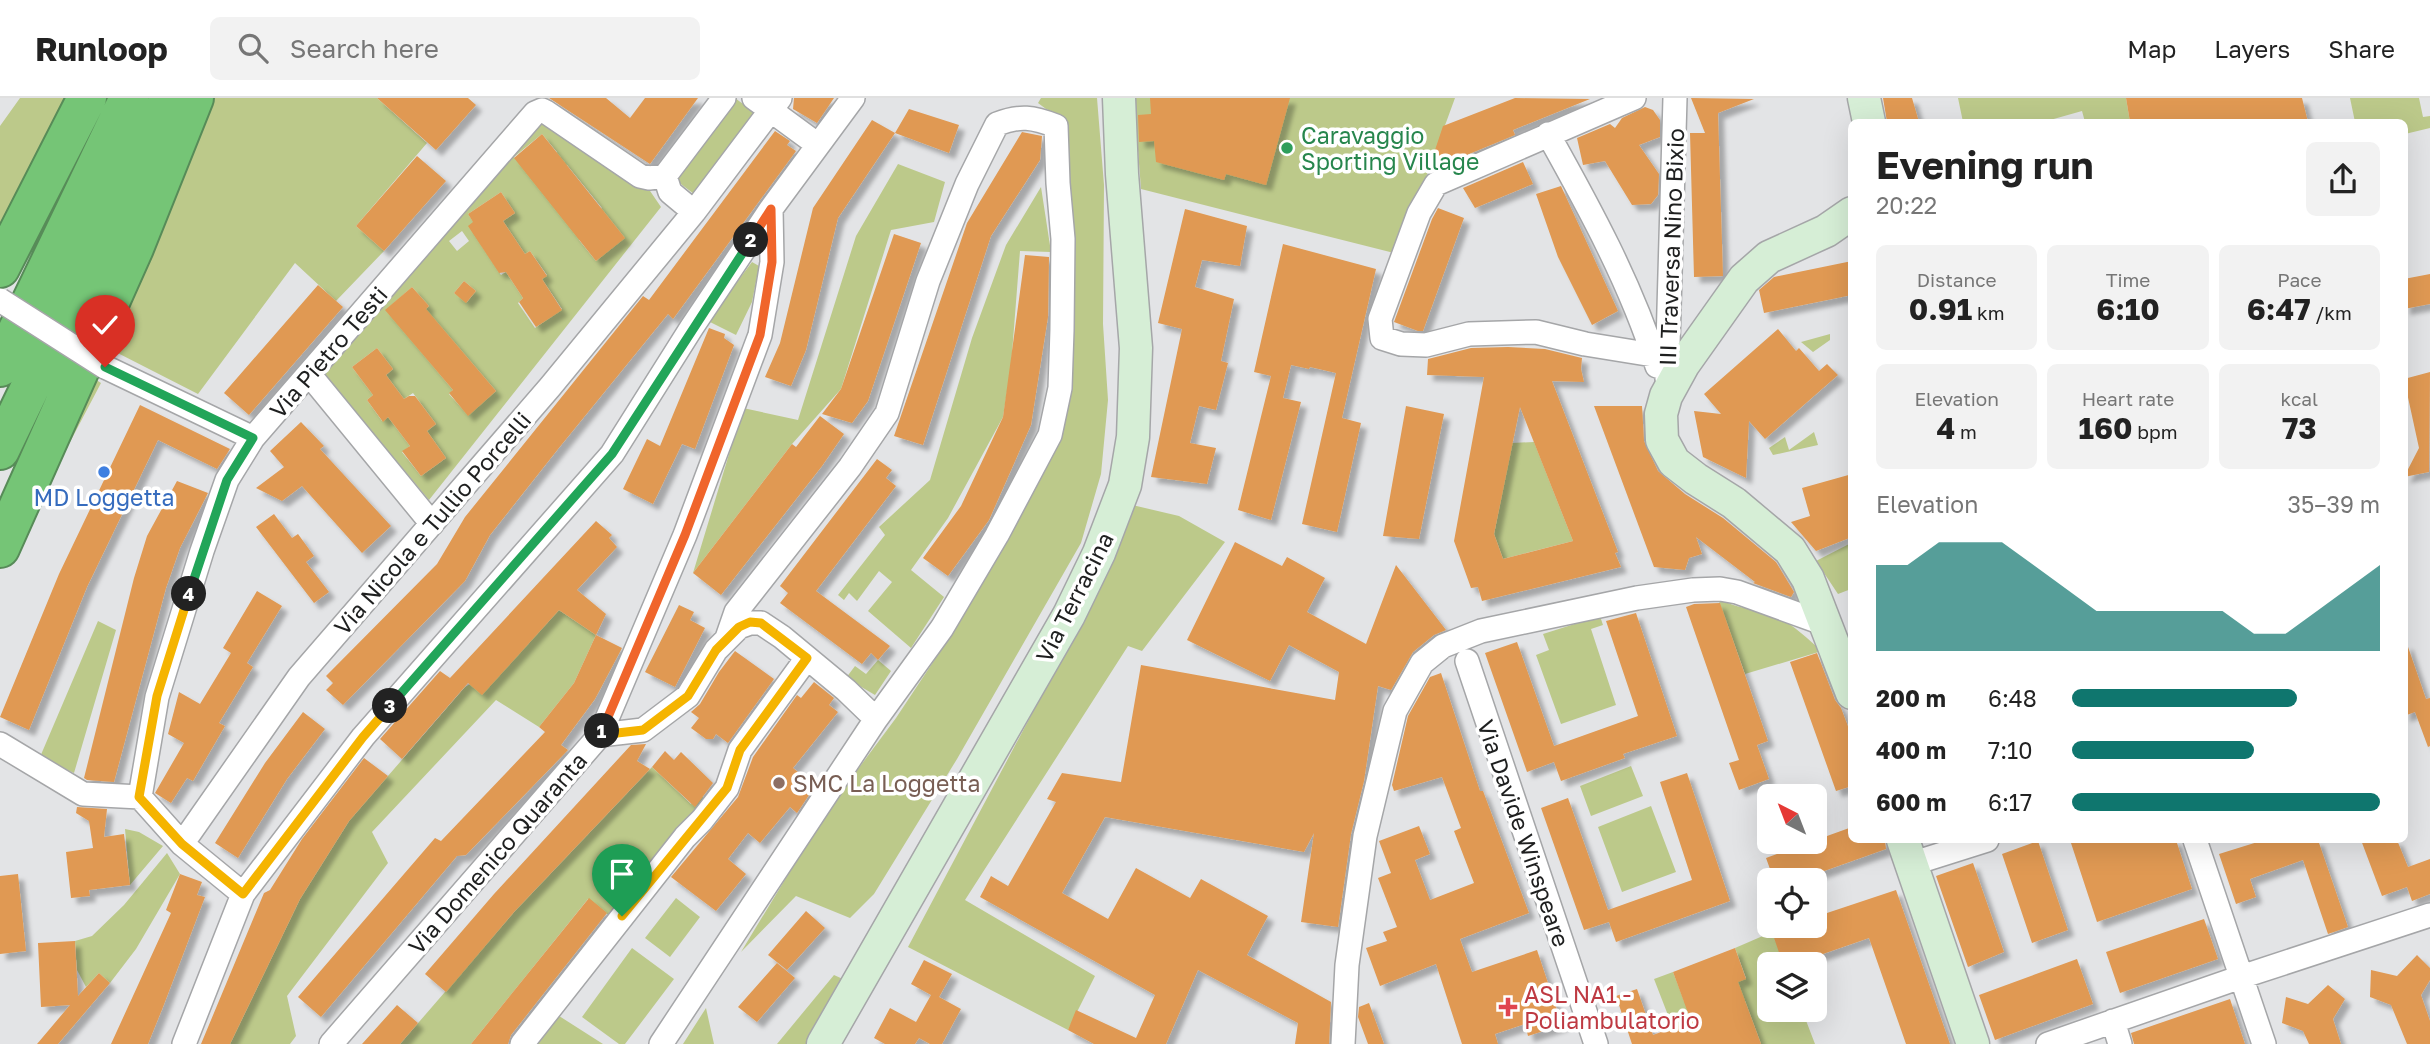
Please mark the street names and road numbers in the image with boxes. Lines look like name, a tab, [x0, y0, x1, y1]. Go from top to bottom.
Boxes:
street label: III Traversa Nino Bixio	[1653, 128, 1689, 366]
street label: Via Pietro Testi	[263, 280, 393, 424]
street label: Via Nicola e Tullio Porcelli	[328, 406, 536, 640]
street label: Via Terracina	[1029, 527, 1119, 667]
street label: Via Davide Winspeare	[1472, 716, 1576, 950]
street label: Via Domenico Quaranta	[402, 746, 592, 960]

